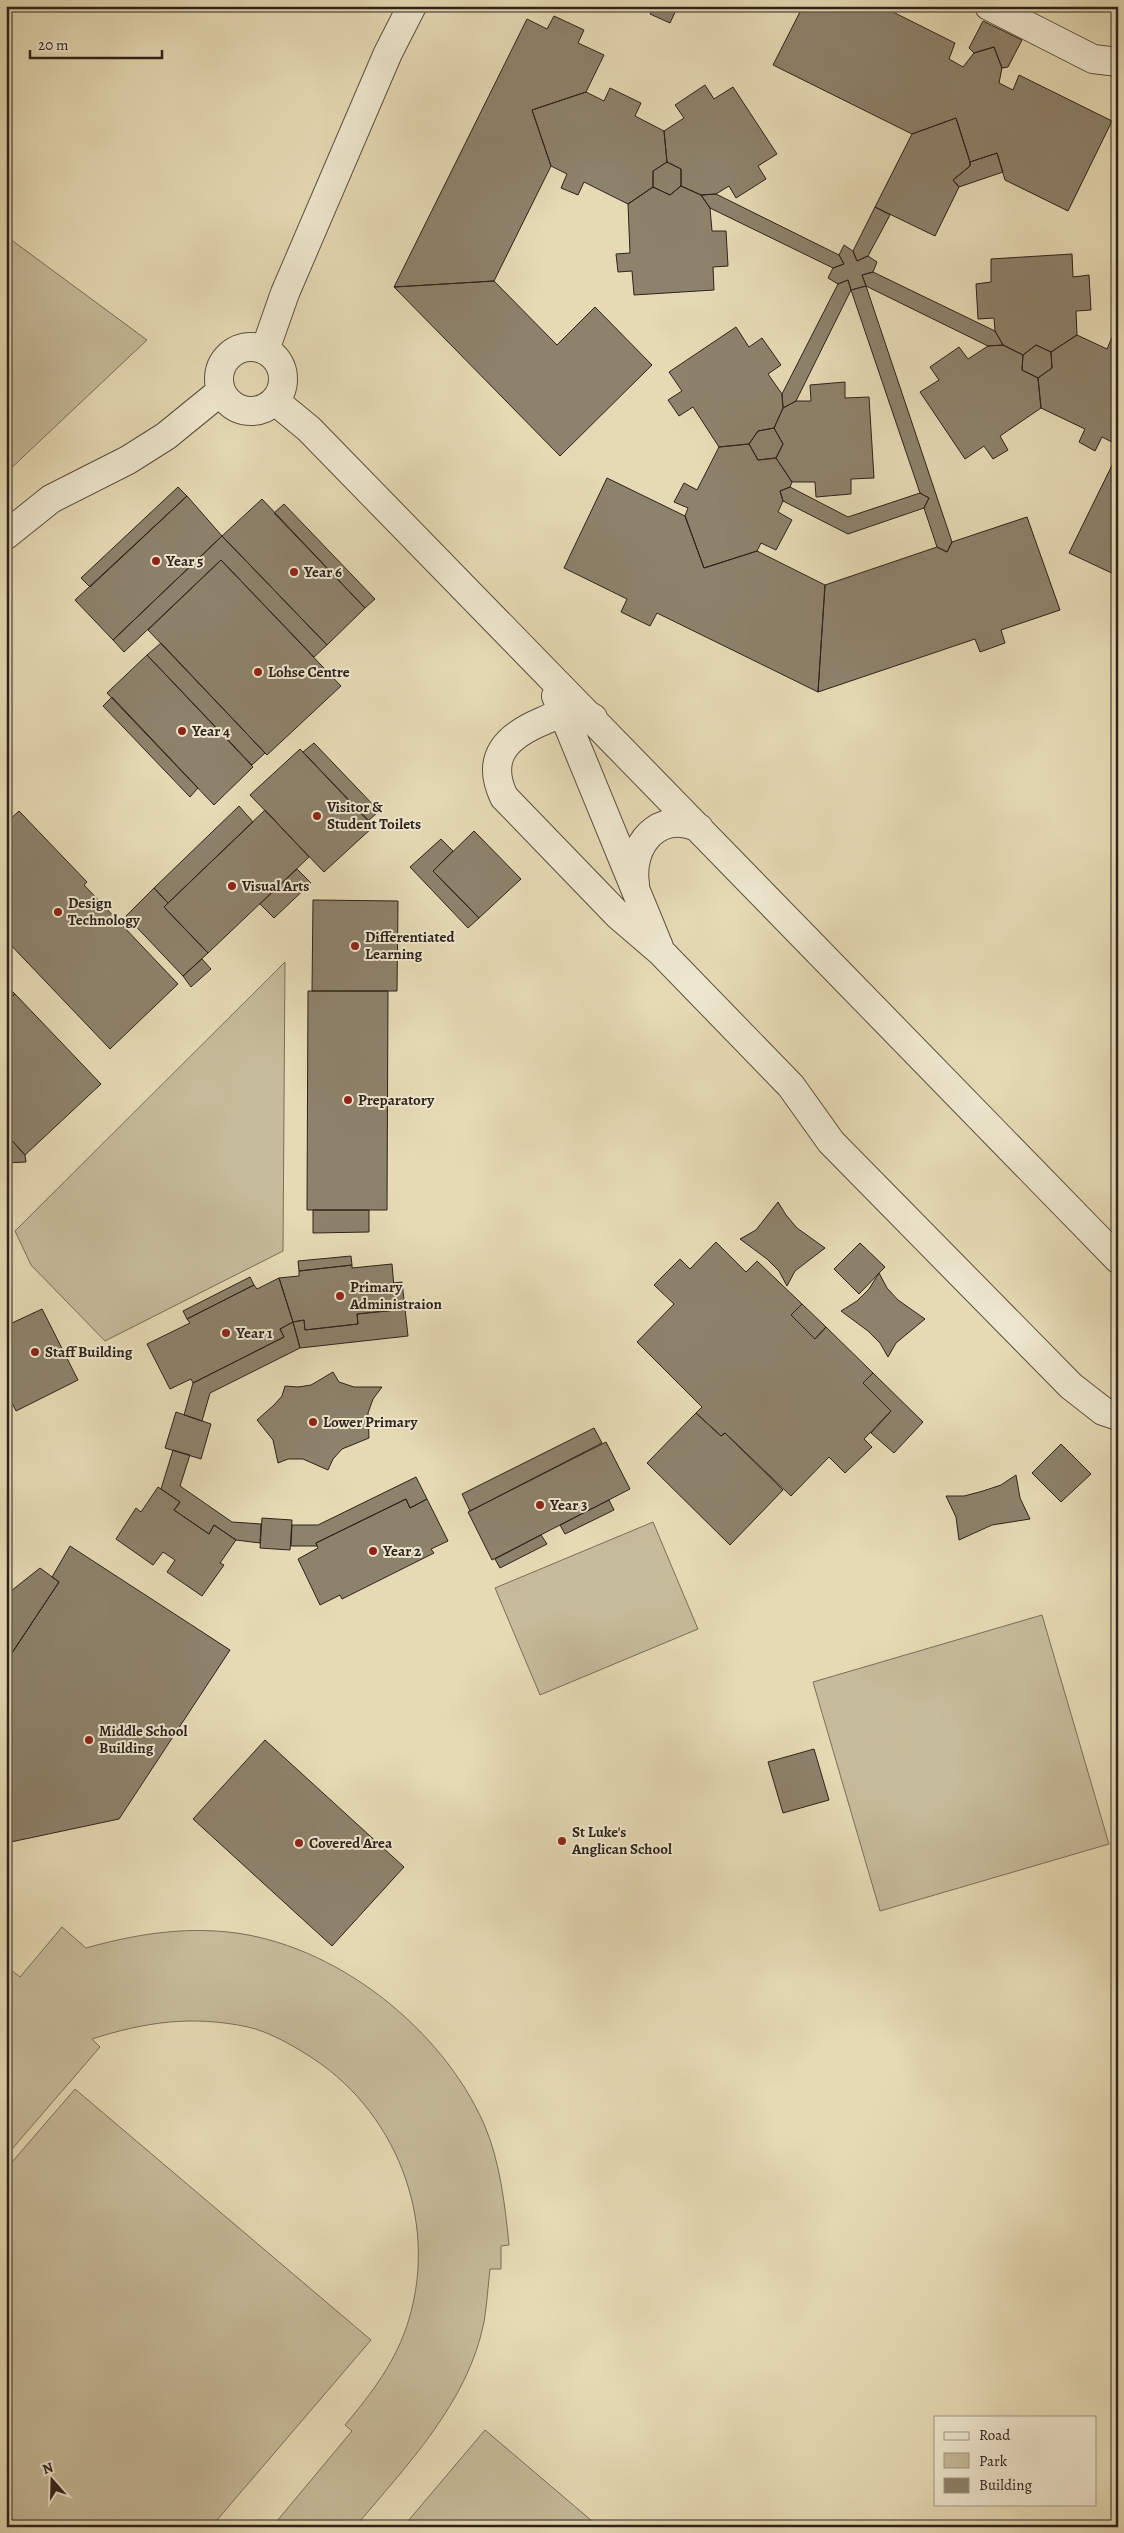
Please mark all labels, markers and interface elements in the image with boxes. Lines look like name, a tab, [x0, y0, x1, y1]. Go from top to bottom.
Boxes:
scale bar	[30, 28, 162, 60]
text: 20 m	[38, 35, 69, 55]
place label: Year 5	[165, 551, 203, 571]
marker: Year 5	[150, 555, 162, 567]
place label: Year 6	[303, 562, 342, 582]
marker: Year 6	[288, 566, 300, 578]
place label: Lohse Centre	[268, 662, 350, 682]
marker: Lohse Centre	[252, 666, 264, 678]
place label: Year 4	[191, 721, 230, 741]
marker: Year 4	[176, 725, 188, 737]
place label: Visitor & Student Toilets	[326, 797, 421, 834]
marker: Visitor & Student Toilets	[311, 810, 323, 822]
place label: Visual Arts	[241, 876, 309, 896]
marker: Visual Arts	[226, 880, 238, 892]
place label: Design Technology	[68, 893, 141, 930]
marker: Design Technology	[52, 906, 64, 918]
place label: Differentiated Learning	[365, 927, 455, 964]
marker: Differentiated Learning	[349, 940, 361, 952]
place label: Preparatory	[358, 1090, 435, 1110]
marker: Preparatory	[342, 1094, 354, 1106]
place label: Primary Administraion	[349, 1277, 442, 1314]
marker: Primary Administraion	[334, 1290, 346, 1302]
place label: Year 1	[235, 1323, 273, 1343]
marker: Year 1	[220, 1327, 232, 1339]
place label: Staff Building	[45, 1342, 133, 1362]
marker: Staff Building	[29, 1346, 41, 1358]
place label: Lower Primary	[323, 1412, 418, 1432]
marker: Lower Primary	[307, 1416, 319, 1428]
place label: Year 3	[549, 1495, 587, 1515]
marker: Year 3	[534, 1499, 546, 1511]
place label: Year 2	[382, 1541, 422, 1561]
marker: Year 2	[367, 1545, 379, 1557]
place label: Middle School Building	[99, 1721, 187, 1758]
marker: Middle School Building	[83, 1734, 95, 1746]
place label: St Luke's Anglican School	[571, 1822, 672, 1859]
place label: Covered Area	[309, 1833, 393, 1853]
marker: St Luke's Anglican School	[556, 1835, 568, 1847]
marker: Covered Area	[293, 1837, 305, 1849]
legend	[934, 2416, 1096, 2506]
text: Road	[979, 2425, 1011, 2445]
text: Park	[979, 2451, 1008, 2471]
north arrow	[28, 2456, 78, 2506]
text: N	[40, 2458, 56, 2479]
text: Building	[979, 2475, 1032, 2495]

